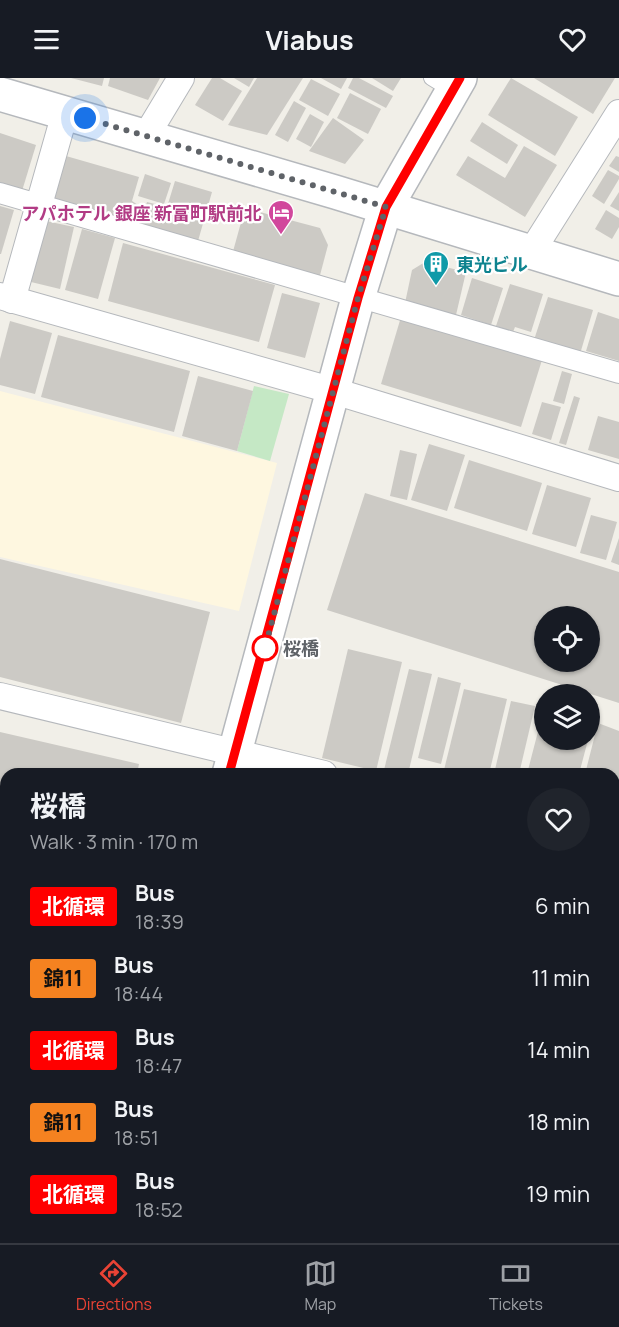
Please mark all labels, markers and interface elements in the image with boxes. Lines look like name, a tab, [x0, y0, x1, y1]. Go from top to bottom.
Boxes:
text: Viabus	[265, 21, 354, 58]
icon: menu	[30, 23, 63, 56]
icon: heart	[556, 23, 589, 56]
your location	[70, 103, 100, 133]
hotel icon: アパホテル 銀座 新富町駅前北	[266, 198, 296, 236]
place label: アパホテル 銀座 新富町駅前北	[21, 201, 262, 225]
building icon: 東光ビル	[421, 249, 451, 287]
place label: 東光ビル	[456, 252, 528, 276]
map controls	[534, 606, 600, 750]
button: locate	[534, 606, 600, 672]
marker: 桜橋	[252, 635, 278, 661]
place label: 桜橋	[283, 636, 319, 660]
button: layers	[534, 684, 600, 750]
text: 桜橋	[30, 786, 86, 824]
button: heart	[527, 788, 590, 851]
text: Walk · 3 min · 170 m	[30, 828, 198, 855]
text: Bus	[135, 878, 175, 908]
text: 6 min	[535, 891, 590, 921]
text: 北循環	[42, 892, 105, 920]
text: 18:39	[135, 908, 184, 935]
text: Bus	[114, 950, 154, 980]
text: 11 min	[532, 963, 590, 993]
text: 錦11	[43, 964, 83, 992]
text: 18:44	[114, 980, 163, 1007]
text: Bus	[135, 1022, 175, 1052]
text: 14 min	[527, 1035, 590, 1065]
text: 北循環	[42, 1036, 105, 1064]
text: 18:47	[135, 1052, 182, 1079]
text: Bus	[114, 1094, 154, 1124]
text: 18 min	[527, 1107, 590, 1137]
text: 錦11	[43, 1108, 83, 1136]
text: 18:51	[114, 1124, 159, 1151]
text: Bus	[135, 1166, 175, 1196]
text: 19 min	[527, 1179, 590, 1209]
text: 北循環	[42, 1180, 105, 1208]
text: 18:52	[135, 1196, 183, 1223]
tab: Directions	[76, 1257, 152, 1315]
tab: Map	[304, 1257, 337, 1315]
tab: Tickets	[489, 1257, 543, 1315]

